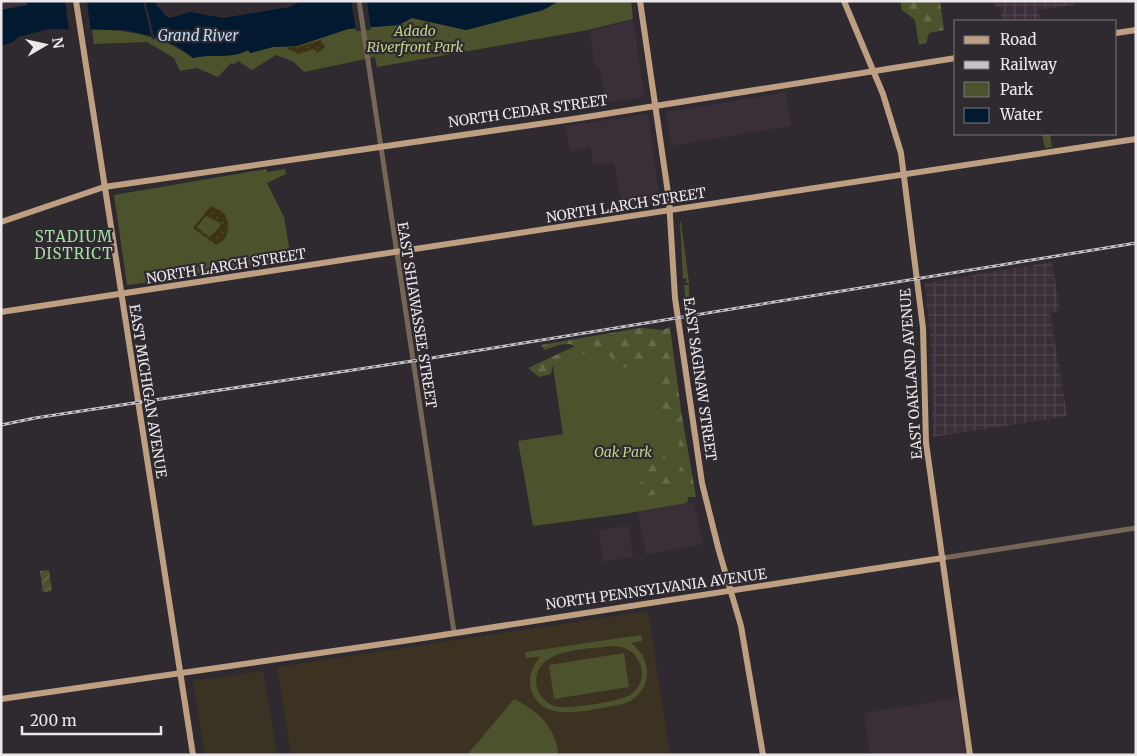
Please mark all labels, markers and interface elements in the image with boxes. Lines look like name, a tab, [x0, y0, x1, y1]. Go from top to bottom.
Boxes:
north arrow	[20, 20, 70, 70]
legend	[954, 20, 1117, 135]
park label: Adado Riverfront Park	[367, 22, 464, 56]
water label: Grand River	[158, 26, 239, 45]
text: Road	[1000, 30, 1036, 49]
text: N	[48, 36, 68, 50]
text: Railway	[1000, 55, 1057, 74]
text: Park	[1000, 80, 1034, 99]
street label: NORTH CEDAR STREET	[447, 91, 609, 131]
text: Water	[999, 105, 1043, 124]
street label: NORTH LARCH STREET	[545, 183, 708, 227]
street label: EAST SHIAWASSEE STREET	[393, 220, 441, 410]
district label: STADIUM DISTRICT	[34, 227, 114, 263]
street label: NORTH LARCH STREET	[145, 244, 308, 288]
street label: EAST OAKLAND AVENUE	[896, 288, 926, 460]
street label: EAST SAGINAW STREET	[680, 296, 720, 462]
street label: EAST MICHIGAN AVENUE	[125, 303, 171, 479]
park label: Oak Park	[594, 443, 652, 461]
street label: NORTH PENNSYLVANIA AVENUE	[544, 565, 768, 613]
scale bar	[22, 704, 161, 736]
text: 200 m	[30, 711, 77, 730]

